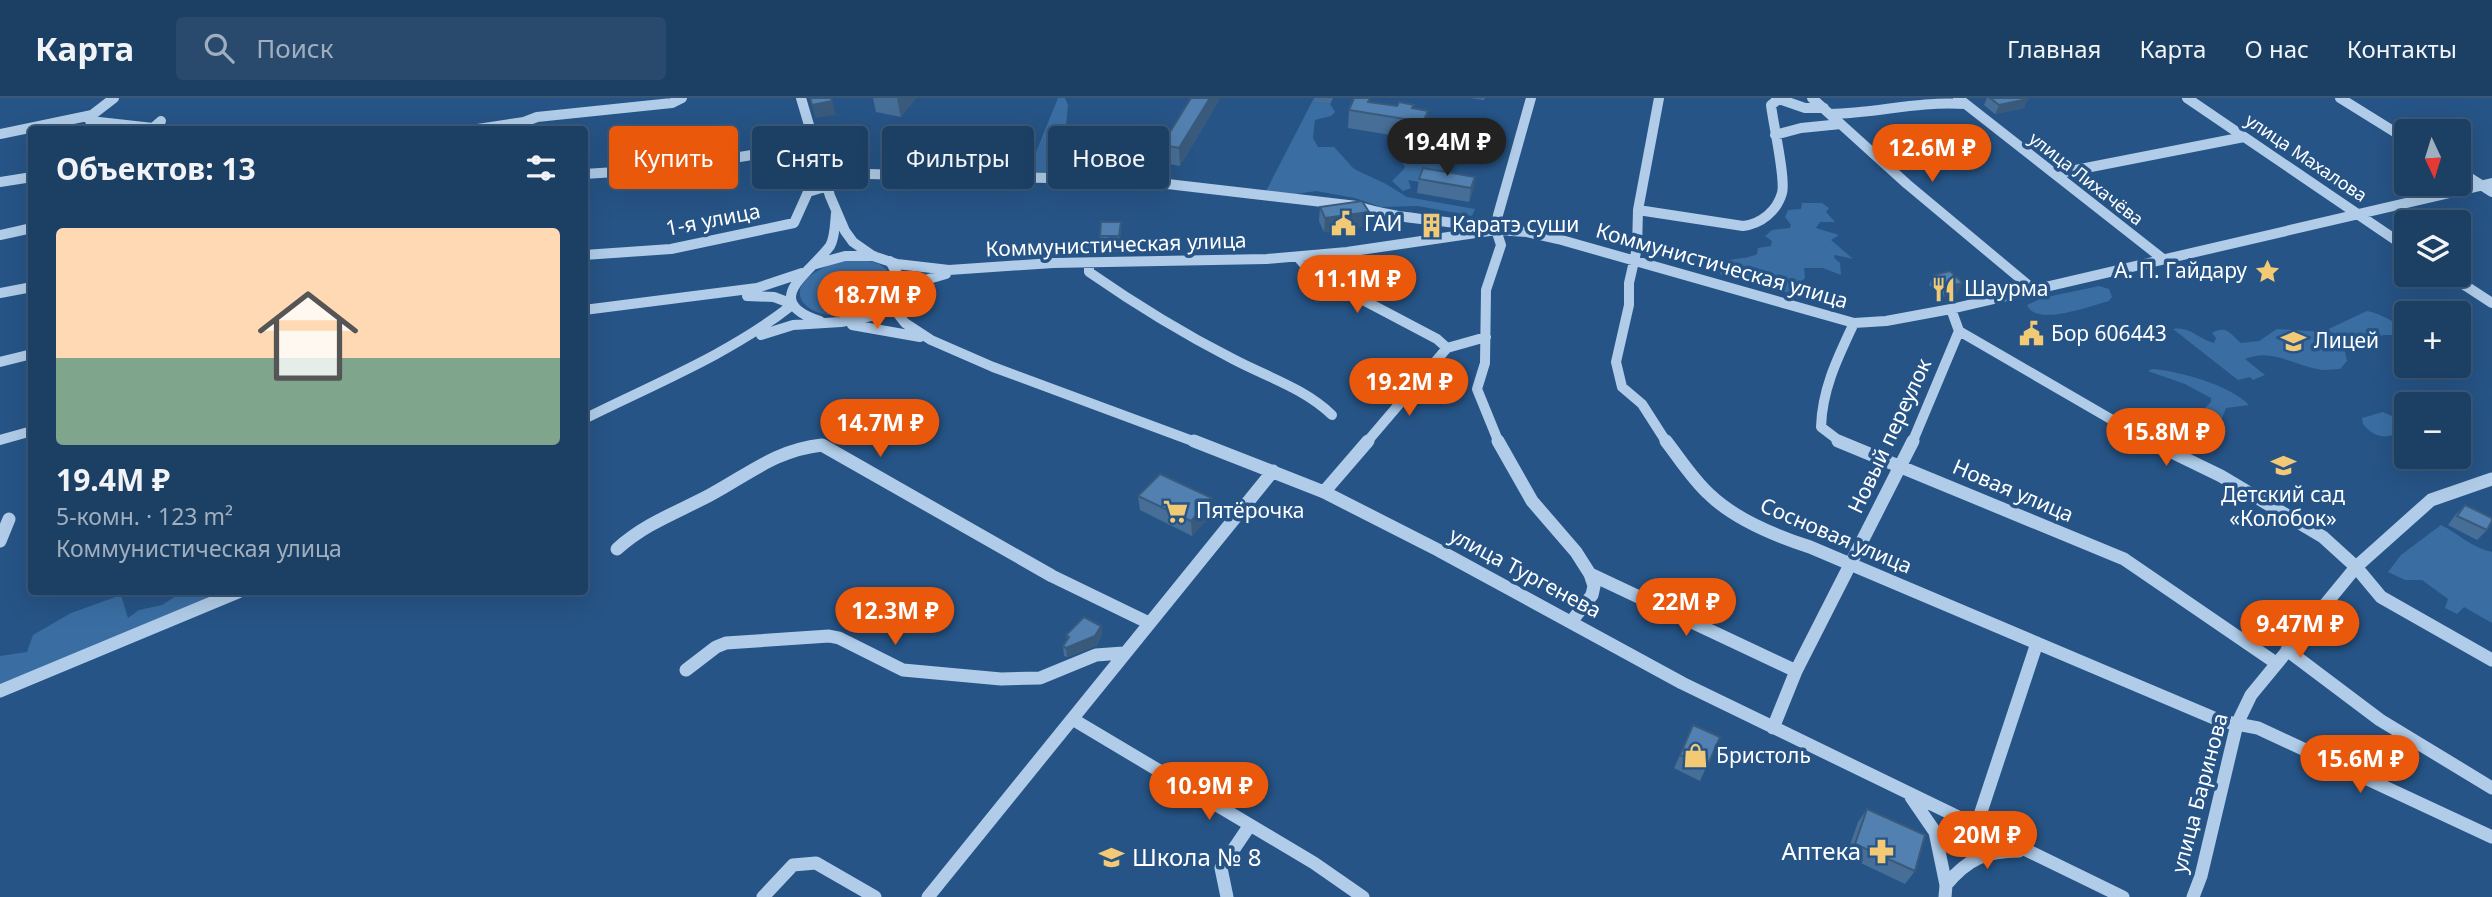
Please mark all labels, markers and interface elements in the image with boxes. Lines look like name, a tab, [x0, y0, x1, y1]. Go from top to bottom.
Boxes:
search box	[176, 17, 666, 80]
text: Карта	[35, 26, 134, 71]
icon: search	[200, 29, 238, 67]
text: Поиск	[256, 30, 333, 66]
text: Главная	[2007, 32, 2101, 65]
text: Карта	[2139, 32, 2206, 65]
text: О нас	[2244, 32, 2309, 65]
text: Контакты	[2347, 32, 2457, 65]
street label: улица Махалова	[2241, 108, 2372, 207]
pin: 19.4M ₽	[1382, 118, 1512, 178]
north arrow	[2394, 119, 2471, 196]
map controls	[2394, 119, 2471, 469]
text: 19.4M ₽	[1403, 125, 1491, 157]
pin: 12.6M ₽	[1867, 125, 1997, 184]
chip: Купить	[609, 126, 738, 189]
chip: Снять	[752, 126, 868, 189]
chip: Фильтры	[882, 126, 1034, 189]
chip: Новое	[1048, 126, 1169, 189]
street label: улица Лихачёва	[2024, 126, 2149, 230]
text: 12.6M ₽	[1888, 131, 1976, 163]
text: Объектов: 13	[56, 148, 256, 189]
icon: filters	[522, 149, 560, 187]
street label: 1-я улица	[663, 196, 763, 242]
place label: ГАИ	[1364, 209, 1403, 237]
public building icon: ГАИ	[1330, 210, 1358, 238]
place label: Каратэ суши	[1452, 210, 1579, 238]
button: layers	[2394, 210, 2471, 287]
building icon: Каратэ суши	[1418, 211, 1446, 239]
street label: Коммунистическая улица	[1593, 216, 1852, 314]
street label: Коммунистическая улица	[985, 225, 1247, 263]
pin: 11.1M ₽	[1292, 256, 1422, 315]
place label: А. П. Гайдару	[2114, 256, 2247, 284]
place icon: А. П. Гайдару	[2253, 257, 2281, 285]
text: 11.1M ₽	[1313, 262, 1401, 294]
pin: 18.7M ₽	[812, 272, 942, 331]
icon: home	[245, 273, 371, 399]
place label: Шаурма	[1964, 274, 2048, 302]
restaurant icon: Шаурма	[1930, 275, 1958, 303]
text: 18.7M ₽	[833, 278, 921, 310]
button: +	[2394, 301, 2471, 378]
place label: Бор 606443	[2051, 319, 2167, 347]
public building icon: Бор 606443	[2017, 320, 2045, 348]
place label: Лицей	[2314, 326, 2379, 354]
school or university icon: Лицей	[2280, 327, 2308, 355]
street label: Новый переулок	[1841, 354, 1937, 518]
pin: 19.2M ₽	[1344, 358, 1474, 418]
text: 19.2M ₽	[1365, 365, 1453, 397]
button: −	[2394, 392, 2471, 469]
pin: 14.7M ₽	[815, 400, 945, 459]
text: 14.7M ₽	[836, 406, 924, 438]
pin: 15.8M ₽	[2101, 408, 2231, 468]
text: 15.8M ₽	[2122, 415, 2210, 447]
street label: Новая улица	[1949, 452, 2078, 528]
school or university icon: Детский сад «Колобок»	[2269, 452, 2297, 480]
text: 19.4M ₽	[56, 459, 170, 500]
place label: Детский сад «Колобок»	[2221, 480, 2345, 532]
street label: Сосновая улица	[1756, 490, 1917, 580]
place label: Пятёрочка	[1196, 496, 1304, 524]
supermarket icon: Пятёрочка	[1162, 497, 1190, 525]
text: 5-комн. · 123 m²	[56, 500, 233, 532]
street label: улица Тургенева	[1445, 520, 1606, 624]
text: Коммунистическая улица	[56, 532, 342, 564]
pin: 22M ₽	[1637, 578, 1735, 638]
text: 22M ₽	[1652, 585, 1720, 617]
pin: 12.3M ₽	[830, 588, 960, 647]
text: 12.3M ₽	[851, 594, 939, 626]
pin: 9.47M ₽	[2235, 601, 2365, 660]
text: 9.47M ₽	[2256, 607, 2344, 639]
street label: улица Баринова	[2164, 710, 2234, 876]
pin: 15.6M ₽	[2295, 736, 2425, 795]
place label: Бристоль	[1716, 741, 1811, 769]
shop icon: Бристоль	[1682, 742, 1710, 770]
text: 15.6M ₽	[2316, 742, 2404, 774]
pin: 10.9M ₽	[1144, 762, 1274, 822]
text: 10.9M ₽	[1165, 769, 1253, 801]
pin: 20M ₽	[1938, 812, 2036, 871]
text: 20M ₽	[1953, 818, 2021, 850]
place label: Аптека	[1781, 834, 1861, 867]
pharmacy icon: Аптека	[1867, 838, 1895, 866]
place label: Школа № 8	[1132, 840, 1261, 873]
school or university icon: Школа № 8	[1098, 844, 1126, 872]

